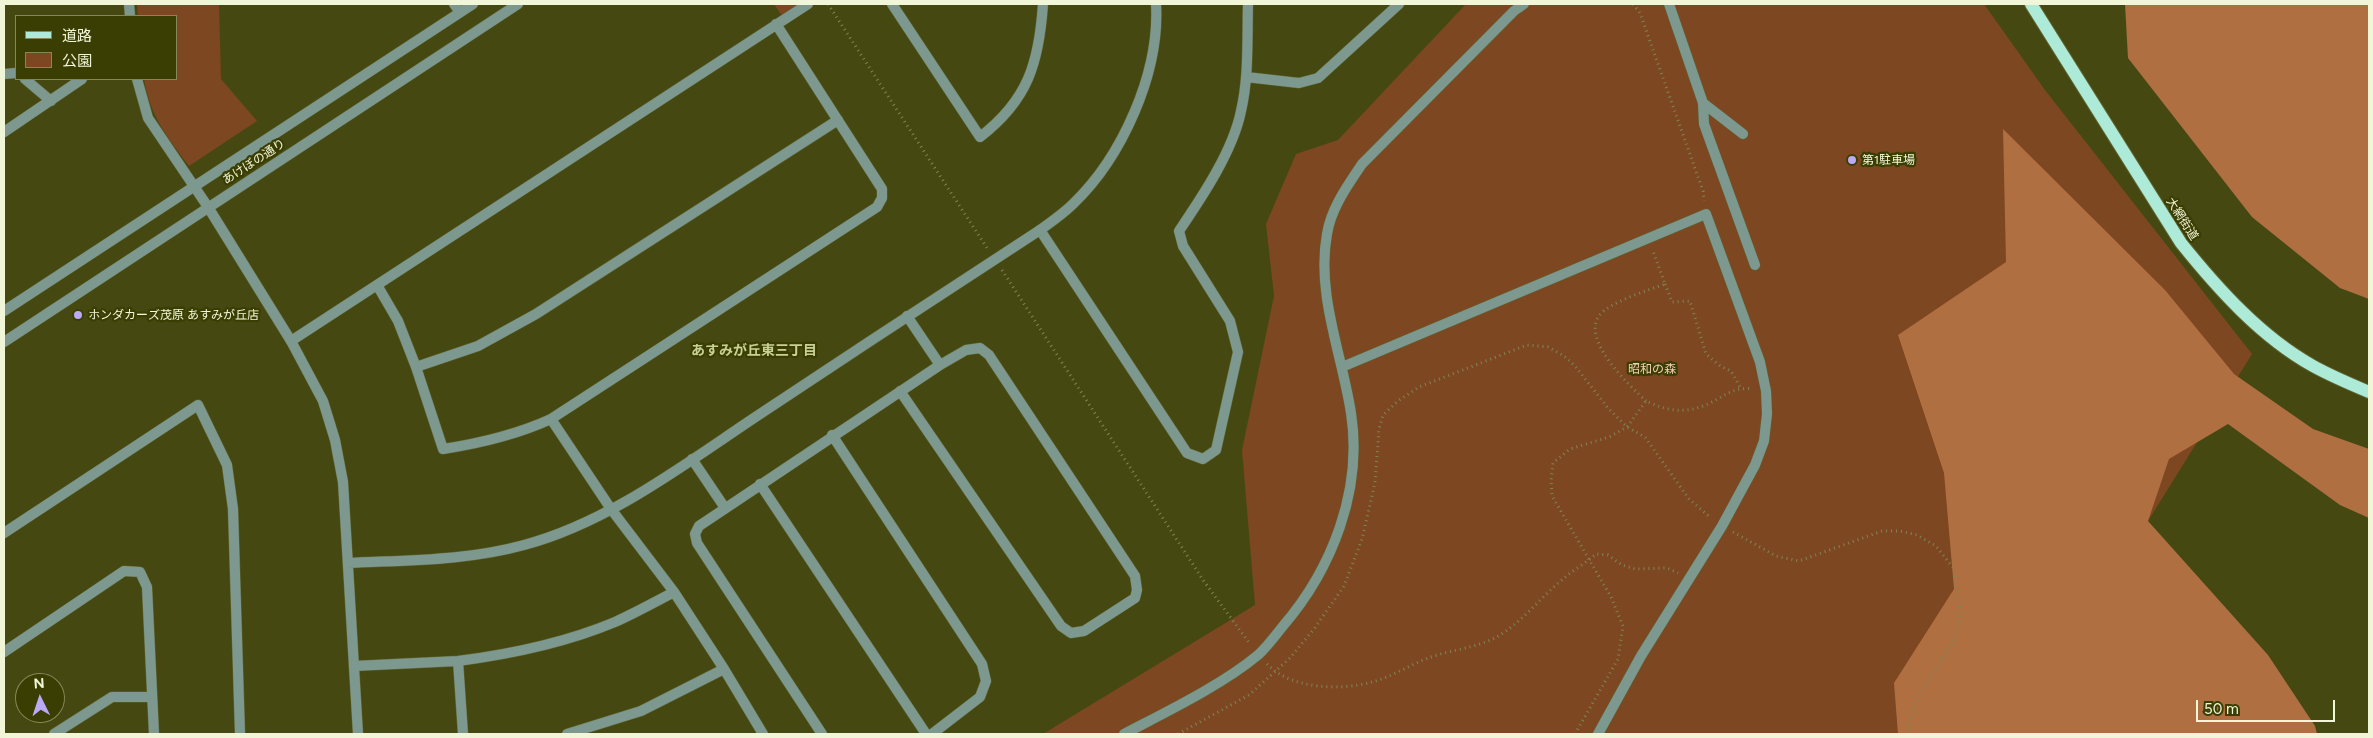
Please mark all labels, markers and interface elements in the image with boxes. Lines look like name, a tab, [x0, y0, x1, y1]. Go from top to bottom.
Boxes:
legend	[15, 15, 178, 80]
text: 道路	[62, 27, 92, 45]
text: 公園	[62, 52, 92, 70]
street label: あけぼの通り	[220, 136, 288, 188]
place label: 第1駐車場	[1862, 153, 1915, 167]
marker: 第1駐車場	[1846, 154, 1858, 166]
street label: 大網街道	[2163, 195, 2201, 243]
place label: ホンダカーズ茂原 あすみが丘店	[88, 308, 259, 322]
marker: ホンダカーズ茂原 あすみが丘店	[72, 309, 84, 321]
district label: あすみが丘東三丁目	[691, 343, 817, 359]
park label: 昭和の森	[1628, 362, 1676, 376]
north arrow	[15, 673, 65, 723]
text: N	[33, 675, 45, 692]
scale bar	[2198, 690, 2337, 722]
text: 50 m	[2204, 700, 2239, 718]

